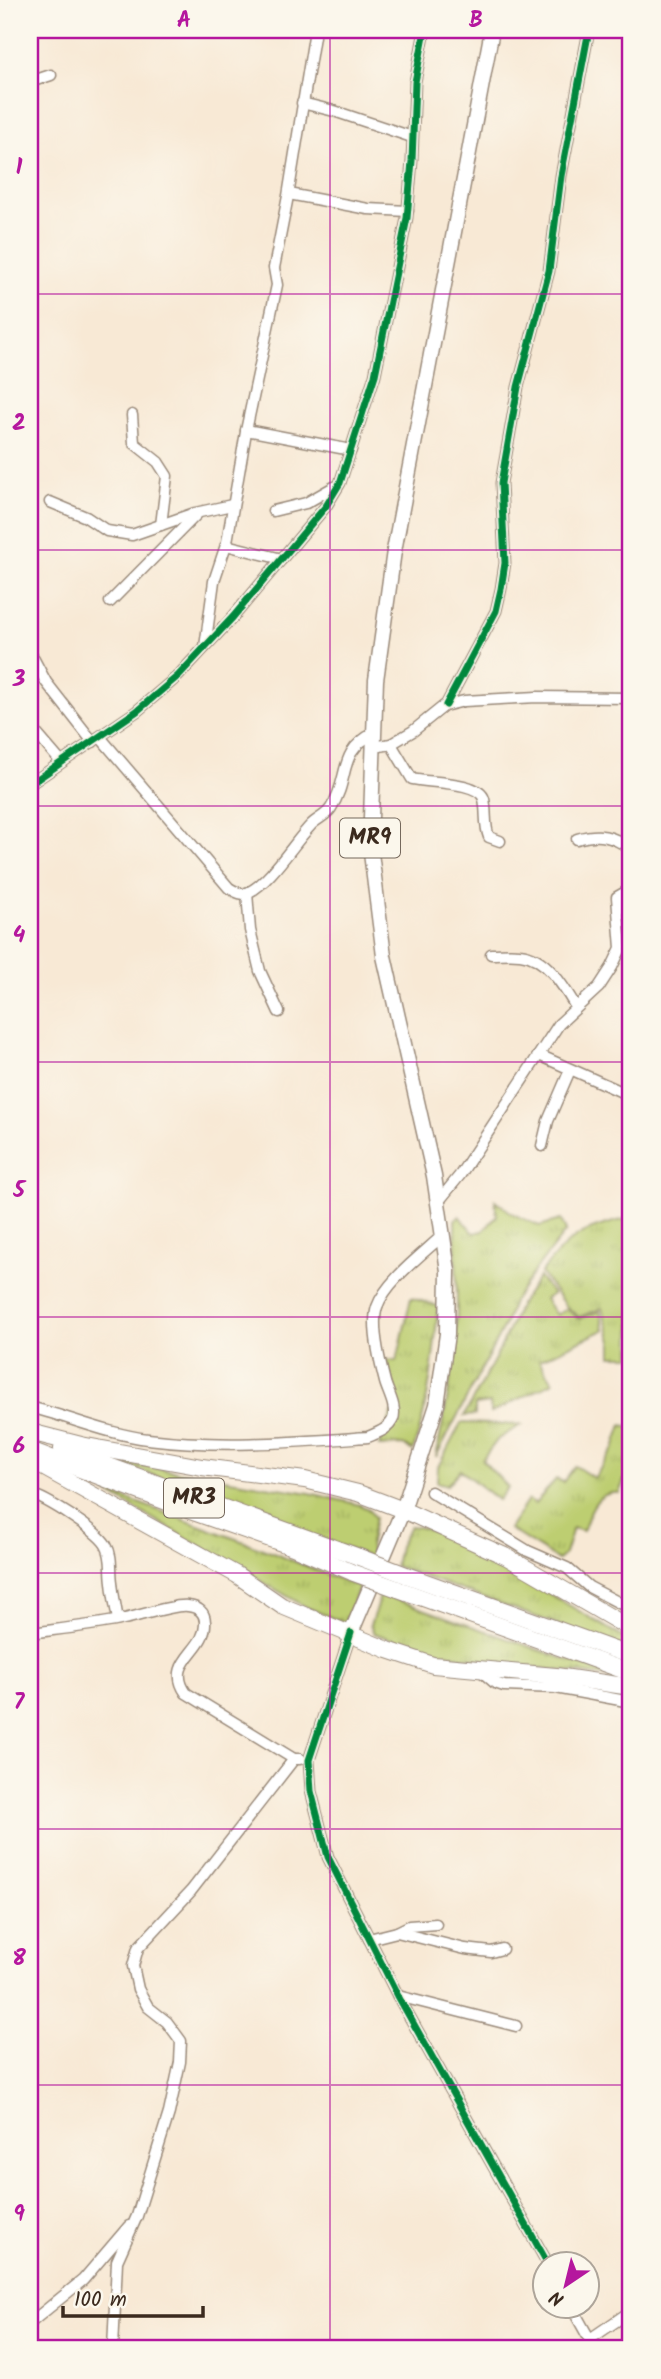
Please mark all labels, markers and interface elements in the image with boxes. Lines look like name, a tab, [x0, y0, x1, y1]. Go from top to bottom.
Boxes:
text: A	[177, 3, 191, 39]
text: B	[469, 3, 483, 39]
text: 1	[16, 150, 23, 186]
text: 2	[12, 406, 26, 442]
text: 3	[12, 662, 26, 698]
road number: MR9	[340, 818, 400, 858]
text: 4	[13, 918, 26, 954]
text: 5	[12, 1173, 27, 1209]
text: 6	[13, 1429, 25, 1465]
road number: MR3	[164, 1478, 224, 1518]
text: 7	[14, 1685, 26, 1721]
text: 8	[12, 1941, 26, 1977]
text: 9	[13, 2197, 25, 2233]
north arrow	[532, 2250, 602, 2320]
scale bar	[63, 2274, 203, 2318]
text: N	[544, 2282, 571, 2313]
text: 100 m	[74, 2284, 127, 2317]

